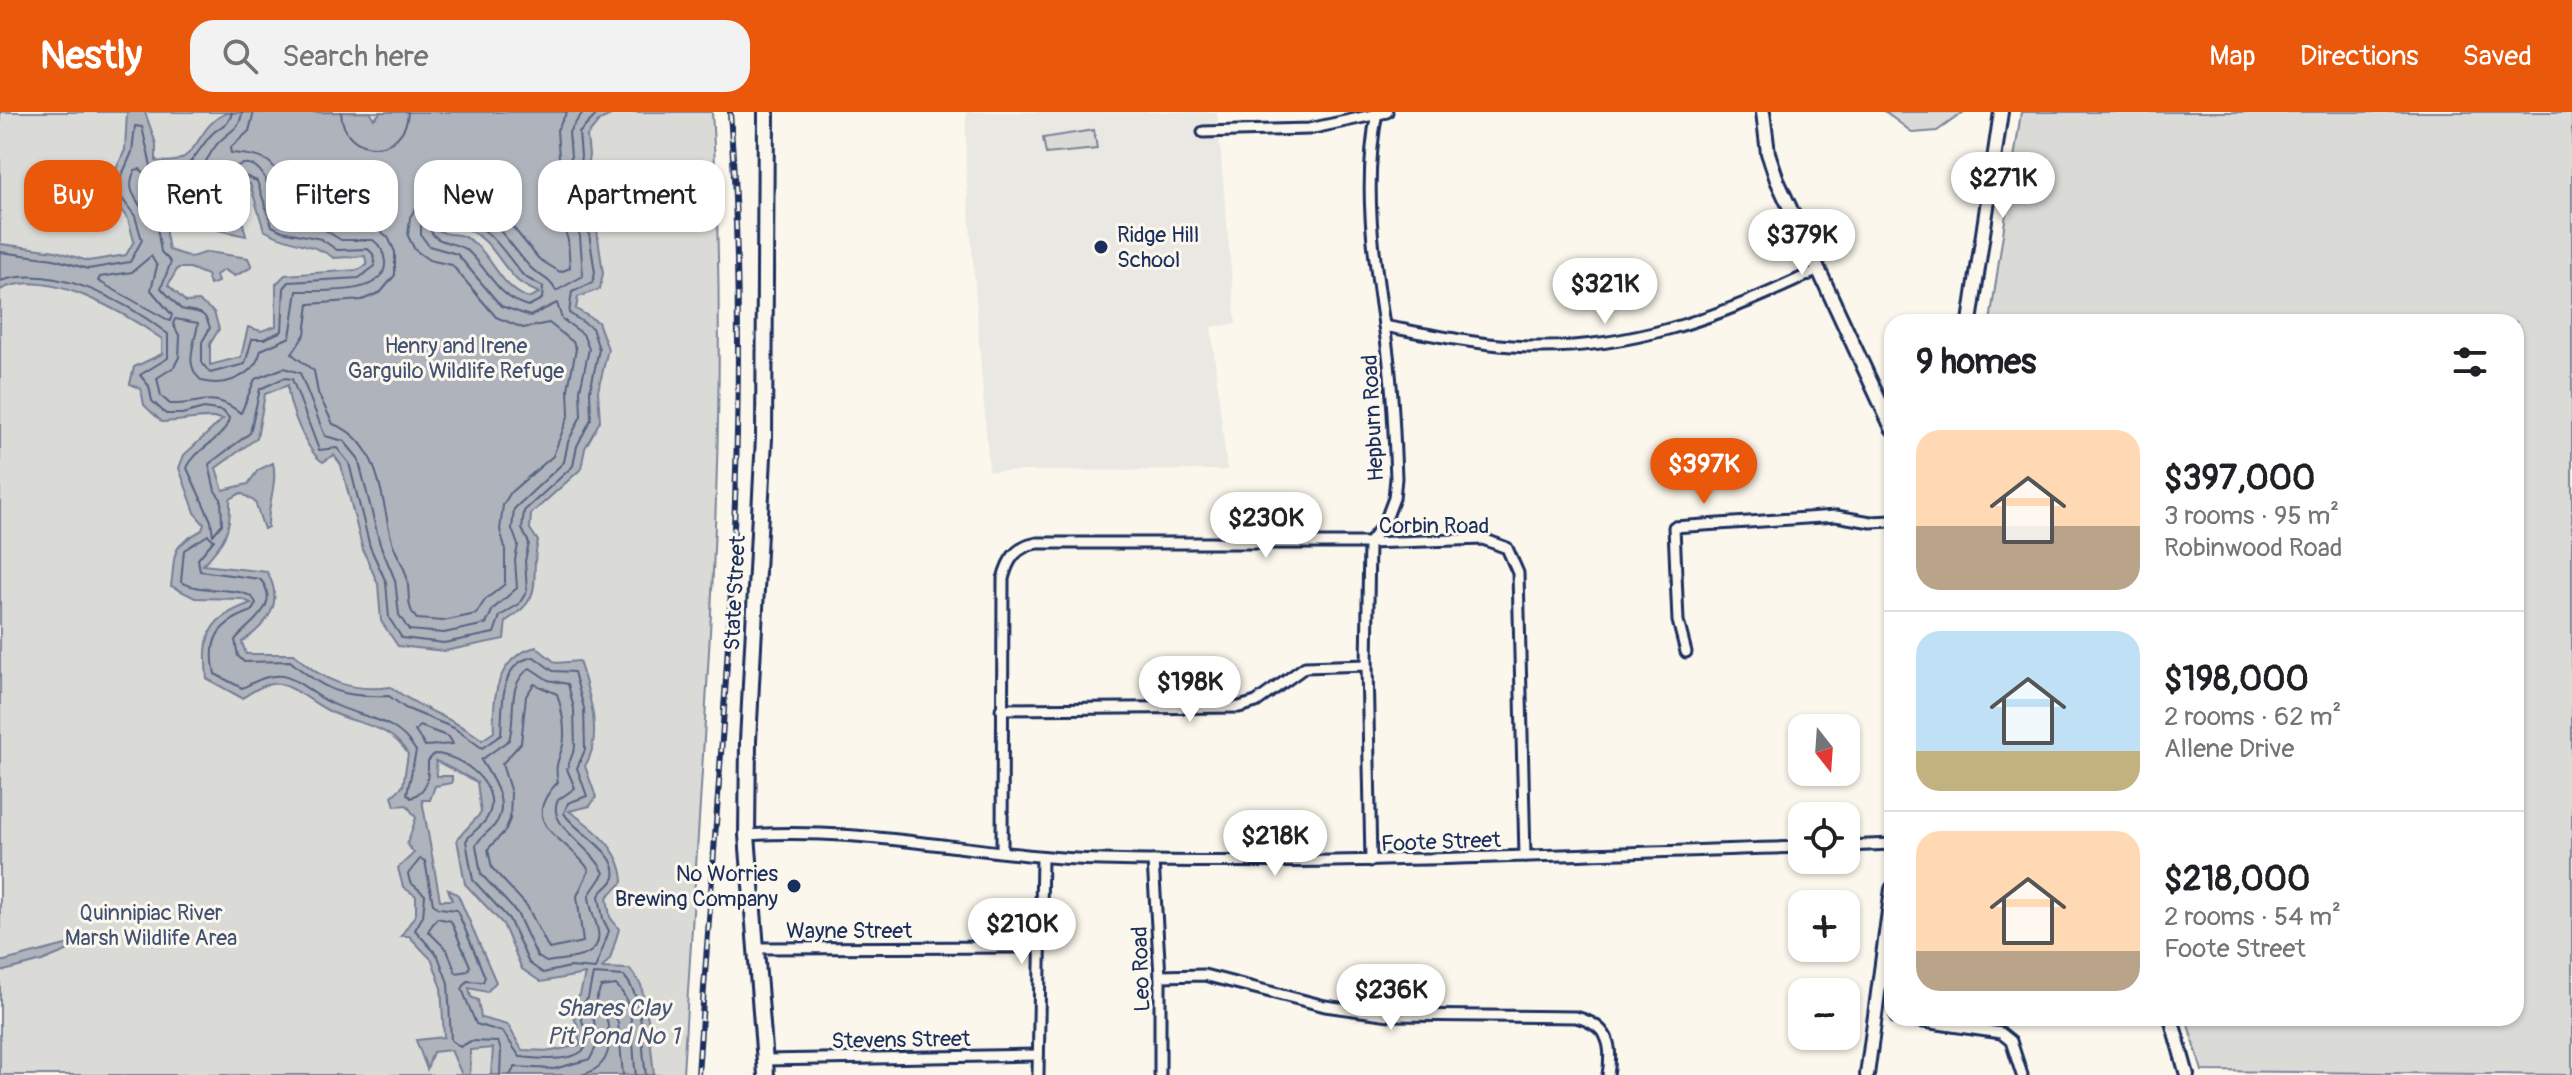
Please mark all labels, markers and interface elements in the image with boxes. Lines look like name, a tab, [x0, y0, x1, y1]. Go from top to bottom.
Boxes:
search box	[190, 20, 750, 92]
text: Nestly	[40, 32, 142, 80]
icon: search	[218, 34, 262, 78]
text: Search here	[282, 38, 429, 75]
text: Map	[2209, 39, 2256, 74]
text: Directions	[2300, 39, 2419, 74]
text: Saved	[2463, 39, 2532, 74]
pin: $271K	[1947, 152, 2059, 220]
chip: Buy	[24, 160, 122, 232]
chip: Rent	[138, 160, 250, 232]
chip: Filters	[266, 160, 398, 232]
chip: New	[414, 160, 522, 232]
chip: Apartment	[538, 160, 725, 232]
text: $271K	[1969, 162, 2037, 194]
pin: $379K	[1746, 209, 1858, 277]
text: $379K	[1766, 219, 1838, 251]
place label: Ridge Hill School	[1117, 221, 1199, 274]
marker: Ridge Hill School	[1092, 238, 1110, 256]
pin: $321K	[1549, 258, 1661, 326]
text: $321K	[1571, 268, 1639, 300]
park label: Henry and Irene Garguilo Wildlife Refuge	[348, 332, 564, 385]
icon: filters	[2448, 340, 2492, 384]
text: 9 homes	[1916, 341, 2036, 384]
street label: Hepburn Road	[1356, 354, 1390, 482]
pin: $397K	[1648, 438, 1760, 506]
text: $397K	[1668, 448, 1740, 480]
text: $397,000	[2164, 457, 2315, 500]
icon: home	[1980, 462, 2076, 558]
pin: $230K	[1210, 492, 1322, 560]
text: 3 rooms · 95 m²	[2164, 500, 2339, 532]
text: $230K	[1228, 502, 1304, 534]
street label: Corbin Road	[1379, 512, 1489, 540]
text: Robinwood Road	[2164, 532, 2343, 564]
street label: State Street	[718, 535, 752, 651]
pin: $198K	[1134, 656, 1246, 724]
text: $198,000	[2164, 658, 2309, 701]
icon: home	[1980, 663, 2076, 759]
text: $198K	[1157, 666, 1223, 698]
text: 2 rooms · 62 m²	[2164, 701, 2341, 733]
north arrow	[1788, 714, 1860, 786]
map controls	[1788, 714, 1860, 1050]
text: Allene Drive	[2164, 733, 2294, 765]
button: locate	[1788, 802, 1860, 874]
pin: $218K	[1219, 810, 1331, 878]
text: $218K	[1241, 820, 1309, 852]
street label: Foote Street	[1381, 826, 1502, 858]
text: $218,000	[2164, 858, 2310, 901]
place label: No Worries Brewing Company	[615, 860, 778, 913]
icon: home	[1980, 863, 2076, 959]
marker: No Worries Brewing Company	[785, 877, 803, 895]
button: +	[1788, 890, 1860, 962]
pin: $210K	[966, 898, 1078, 966]
park label: Quinnipiac River Marsh Wildlife Area	[65, 899, 237, 952]
text: 2 rooms · 54 m²	[2164, 901, 2341, 933]
text: $210K	[986, 908, 1058, 940]
street label: Wayne Street	[786, 917, 912, 945]
street label: Leo Road	[1126, 926, 1156, 1012]
text: Foote Street	[2164, 933, 2306, 965]
pin: $236K	[1335, 964, 1447, 1032]
text: $236K	[1354, 974, 1428, 1006]
button: −	[1788, 978, 1860, 1050]
water label: Shares Clay Pit Pond No 1	[547, 994, 682, 1051]
street label: Stevens Street	[831, 1025, 971, 1055]

